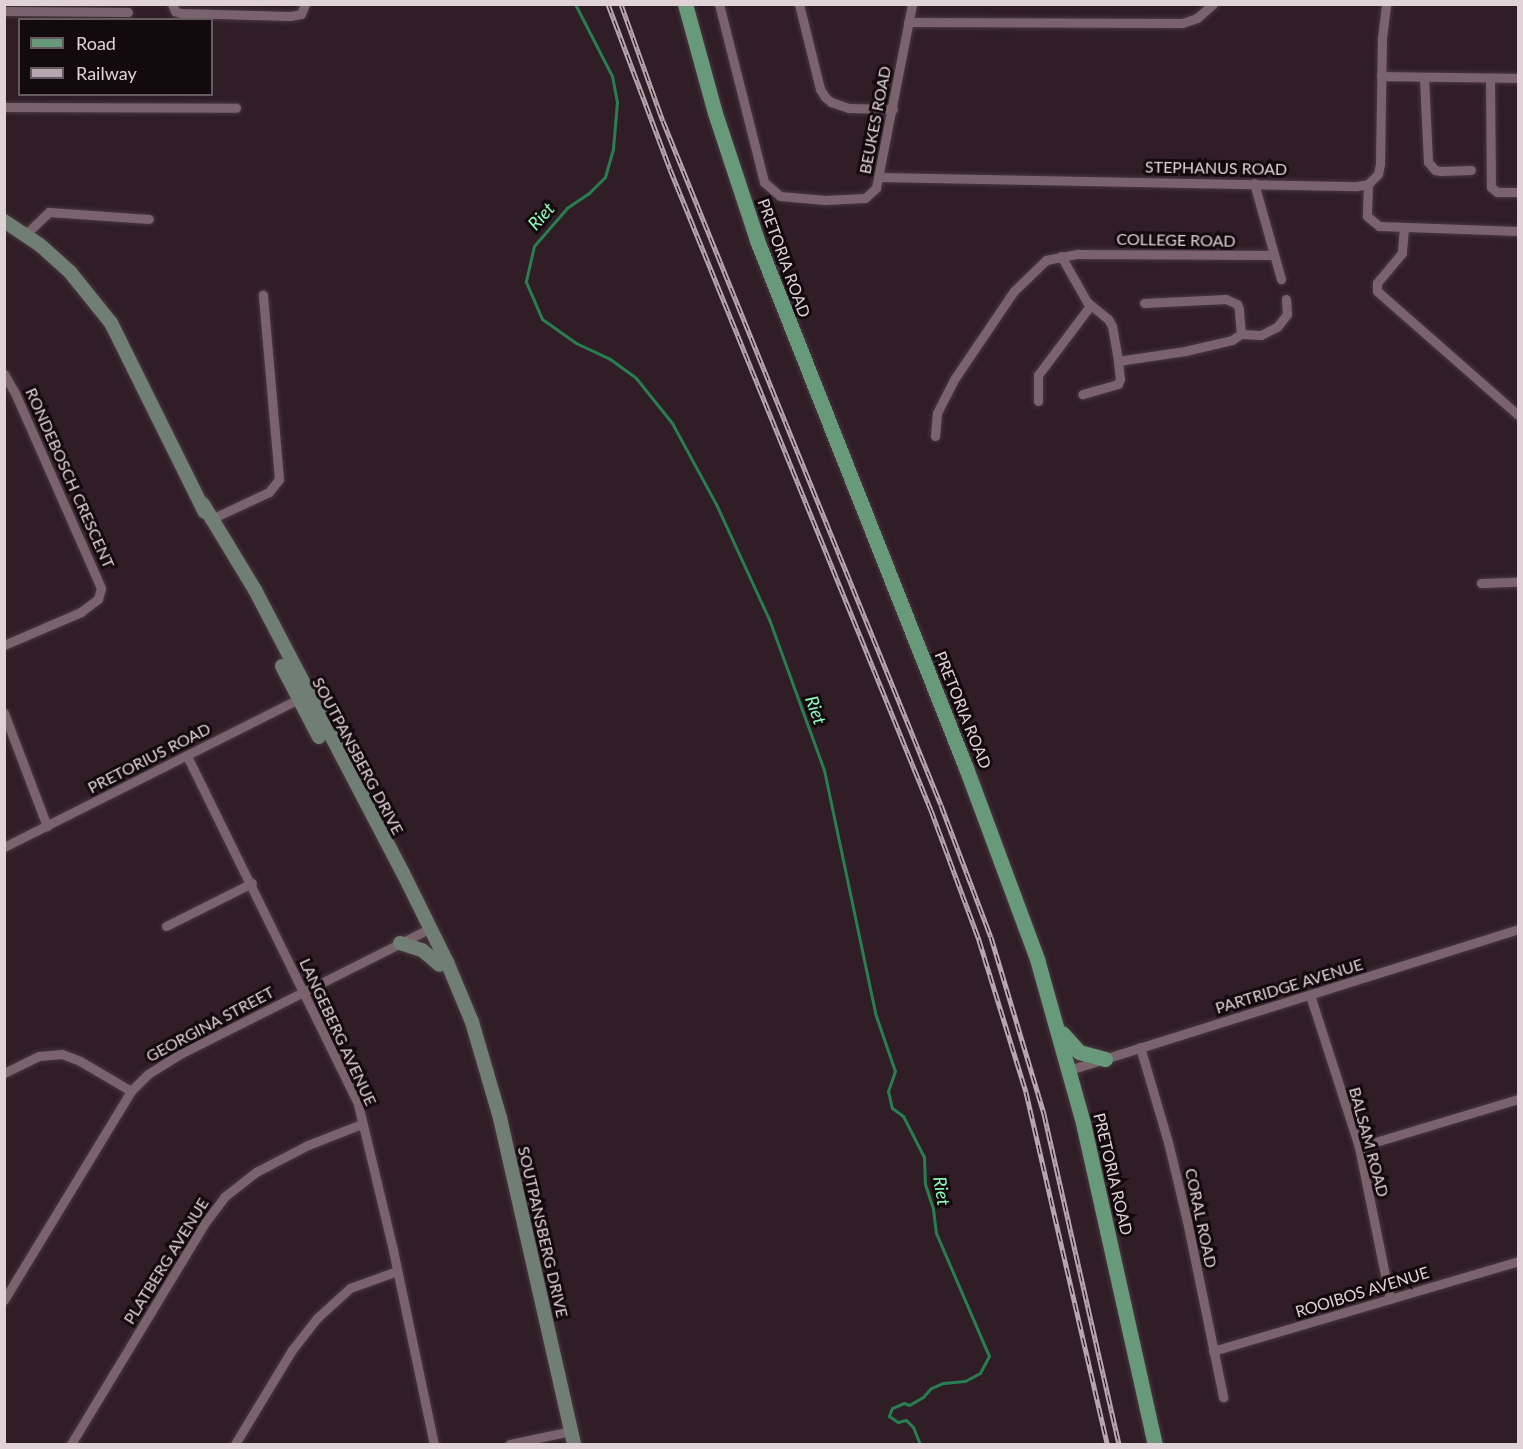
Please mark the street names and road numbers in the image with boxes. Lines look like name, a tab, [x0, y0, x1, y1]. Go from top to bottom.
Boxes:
street label: BEUKES ROAD	[855, 64, 895, 176]
street label: STEPHANUS ROAD	[1145, 157, 1287, 179]
street label: PRETORIA ROAD	[754, 196, 814, 320]
street label: COLLEGE ROAD	[1116, 229, 1236, 251]
street label: RONDEBOSCH CRESCENT	[21, 385, 119, 571]
street label: PRETORIA ROAD	[931, 648, 995, 772]
street label: SOUTPANSBERG DRIVE	[308, 674, 408, 838]
street label: PRETORIUS ROAD	[84, 719, 214, 797]
street label: PARTRIDGE AVENUE	[1213, 954, 1365, 1018]
street label: LANGEBERG AVENUE	[295, 955, 381, 1109]
street label: GEORGINA STREET	[142, 982, 278, 1066]
street label: BALSAM ROAD	[1345, 1085, 1393, 1199]
street label: PRETORIA ROAD	[1090, 1111, 1136, 1237]
street label: SOUTPANSBERG DRIVE	[514, 1144, 572, 1320]
street label: CORAL ROAD	[1181, 1166, 1221, 1270]
street label: PLATBERG AVENUE	[119, 1194, 213, 1328]
street label: ROOIBOS AVENUE	[1293, 1262, 1431, 1322]

